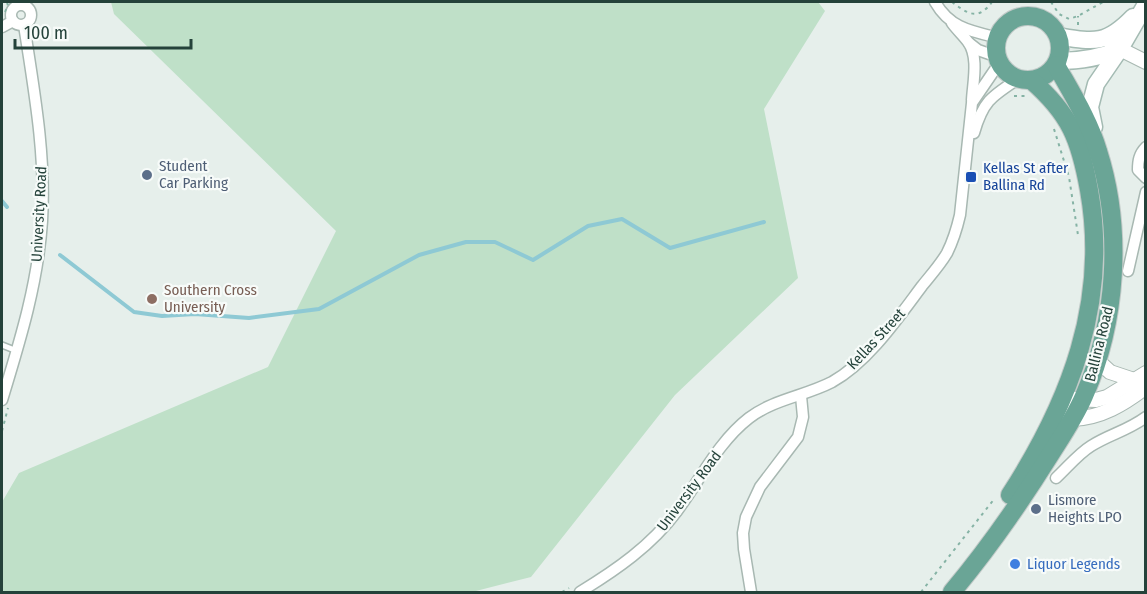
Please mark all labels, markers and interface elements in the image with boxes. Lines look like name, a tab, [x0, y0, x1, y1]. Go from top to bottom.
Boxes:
scale bar	[15, 12, 190, 50]
text: 100 m	[24, 22, 68, 44]
place label: Student Car Parking	[159, 157, 228, 192]
place label: Kellas St after Ballina Rd	[983, 159, 1069, 194]
street label: University Road	[28, 166, 50, 262]
marker: Student Car Parking	[140, 168, 154, 182]
marker: Kellas St after Ballina Rd	[964, 170, 978, 184]
place label: Southern Cross University	[164, 281, 257, 316]
marker: Southern Cross University	[145, 292, 159, 306]
street label: Ballina Road	[1081, 304, 1117, 384]
street label: Kellas Street	[843, 305, 909, 373]
street label: University Road	[653, 447, 725, 535]
place label: Lismore Heights LPO	[1048, 491, 1122, 526]
marker: Lismore Heights LPO	[1029, 502, 1043, 516]
place label: Liquor Legends	[1027, 555, 1120, 573]
marker: Liquor Legends	[1008, 557, 1022, 571]

